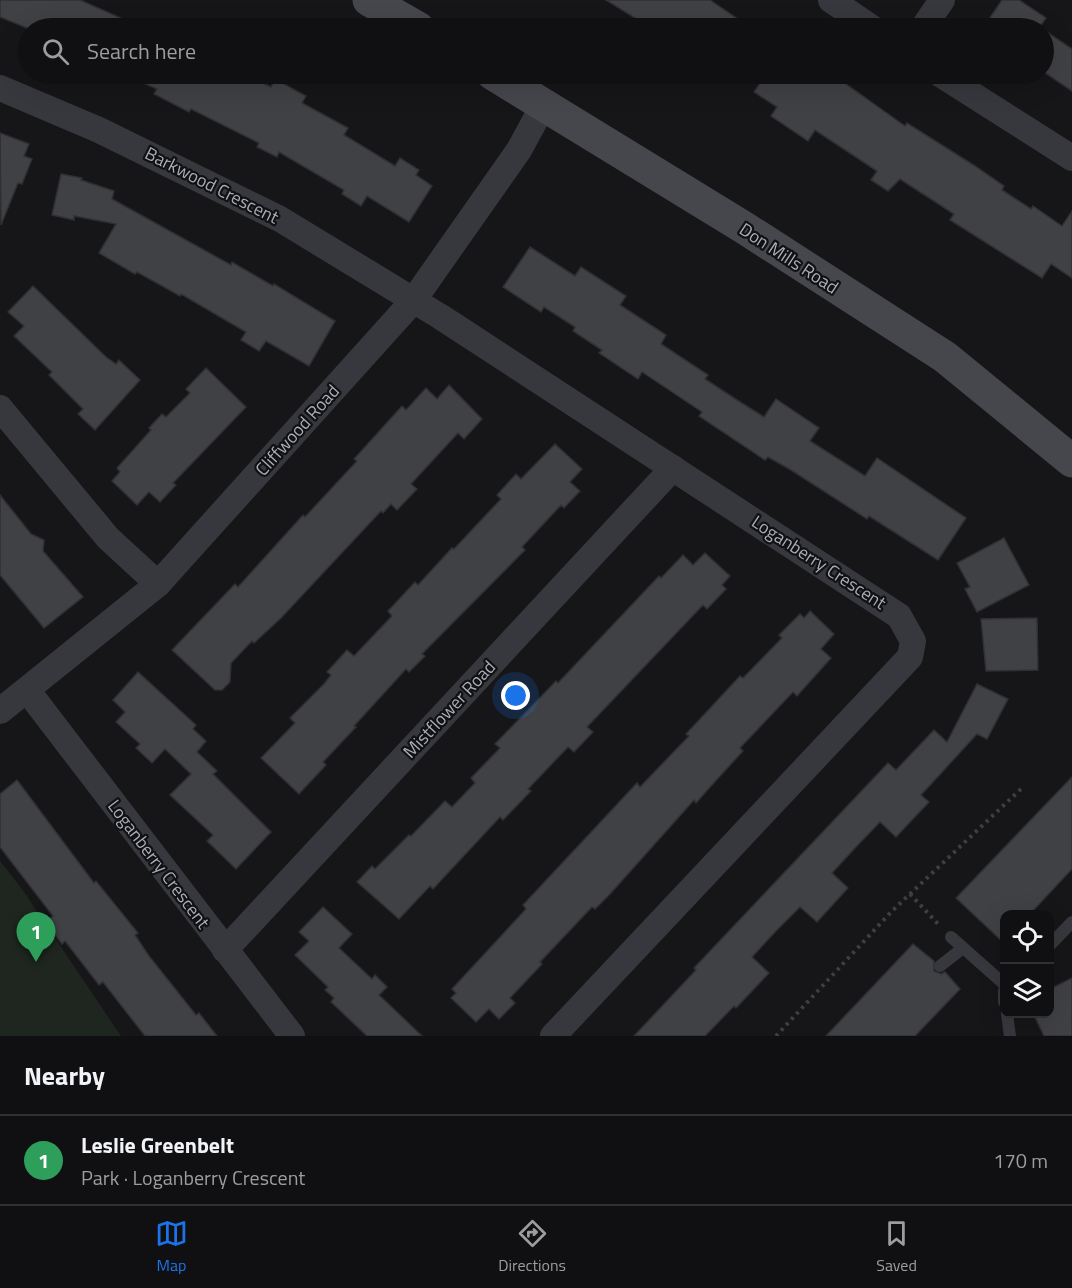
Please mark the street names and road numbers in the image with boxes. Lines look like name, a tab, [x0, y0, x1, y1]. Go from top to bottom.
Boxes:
street label: Barkwood Crescent	[140, 140, 284, 231]
street label: Don Mills Road	[734, 216, 844, 300]
street label: Cliffwood Road	[249, 378, 345, 482]
street label: Loganberry Crescent	[746, 508, 892, 616]
street label: Mistflower Road	[396, 654, 502, 764]
street label: Loganberry Crescent	[101, 794, 217, 935]

